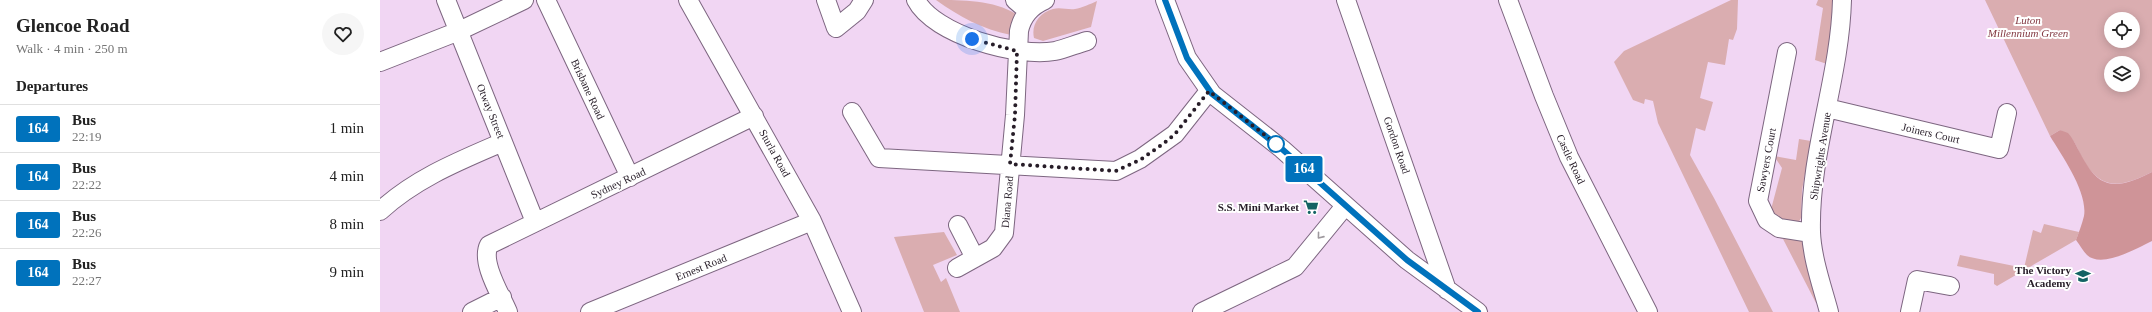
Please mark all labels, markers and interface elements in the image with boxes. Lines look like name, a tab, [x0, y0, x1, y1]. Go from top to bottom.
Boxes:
map controls	[2104, 12, 2140, 92]
button: locate	[2104, 12, 2140, 48]
button: heart	[322, 13, 364, 55]
park label: Luton Millennium Green	[1987, 14, 2069, 39]
text: Glencoe Road	[16, 15, 129, 36]
your location	[962, 29, 982, 49]
text: Walk · 4 min · 250 m	[16, 41, 128, 56]
button: layers	[2104, 56, 2140, 92]
street label: Brisbane Road	[569, 57, 607, 121]
text: Departures	[16, 78, 88, 94]
street label: Otway Street	[475, 82, 507, 140]
street label: Shipwrights Avenue	[1807, 111, 1833, 201]
text: Bus	[72, 112, 96, 128]
street label: Gordon Road	[1382, 115, 1413, 176]
text: 1 min	[329, 120, 364, 136]
text: 164	[28, 121, 49, 136]
street label: Joiners Court	[1901, 121, 1961, 145]
street label: Sturla Road	[757, 127, 793, 179]
street label: Sawyers Court	[1754, 127, 1778, 193]
text: 22:19	[72, 129, 102, 144]
street label: Castle Road	[1554, 132, 1588, 186]
unlabelled marker	[1267, 135, 1285, 153]
line badge: 164	[1281, 156, 1327, 182]
text: Bus	[72, 160, 96, 176]
text: 164	[1294, 161, 1315, 176]
street label: Sydney Road	[589, 165, 648, 201]
text: 4 min	[329, 168, 364, 184]
text: 164	[28, 169, 49, 184]
street label: Diana Road	[999, 175, 1015, 229]
text: 22:22	[72, 177, 102, 192]
supermarket icon: S.S. Mini Market	[1302, 198, 1320, 216]
place label: S.S. Mini Market	[1218, 201, 1299, 213]
text: Bus	[72, 208, 96, 224]
text: 8 min	[329, 216, 364, 232]
text: 164	[28, 217, 49, 232]
text: 22:26	[72, 225, 102, 240]
one-way arrow	[1318, 231, 1325, 238]
street label: Ernest Road	[674, 251, 729, 283]
text: Bus	[72, 256, 96, 272]
text: 9 min	[329, 264, 364, 280]
place label: The Victory Academy	[2015, 264, 2071, 289]
text: 164	[28, 265, 49, 280]
school or university icon: The Victory Academy	[2074, 267, 2092, 285]
text: 22:27	[72, 273, 102, 288]

